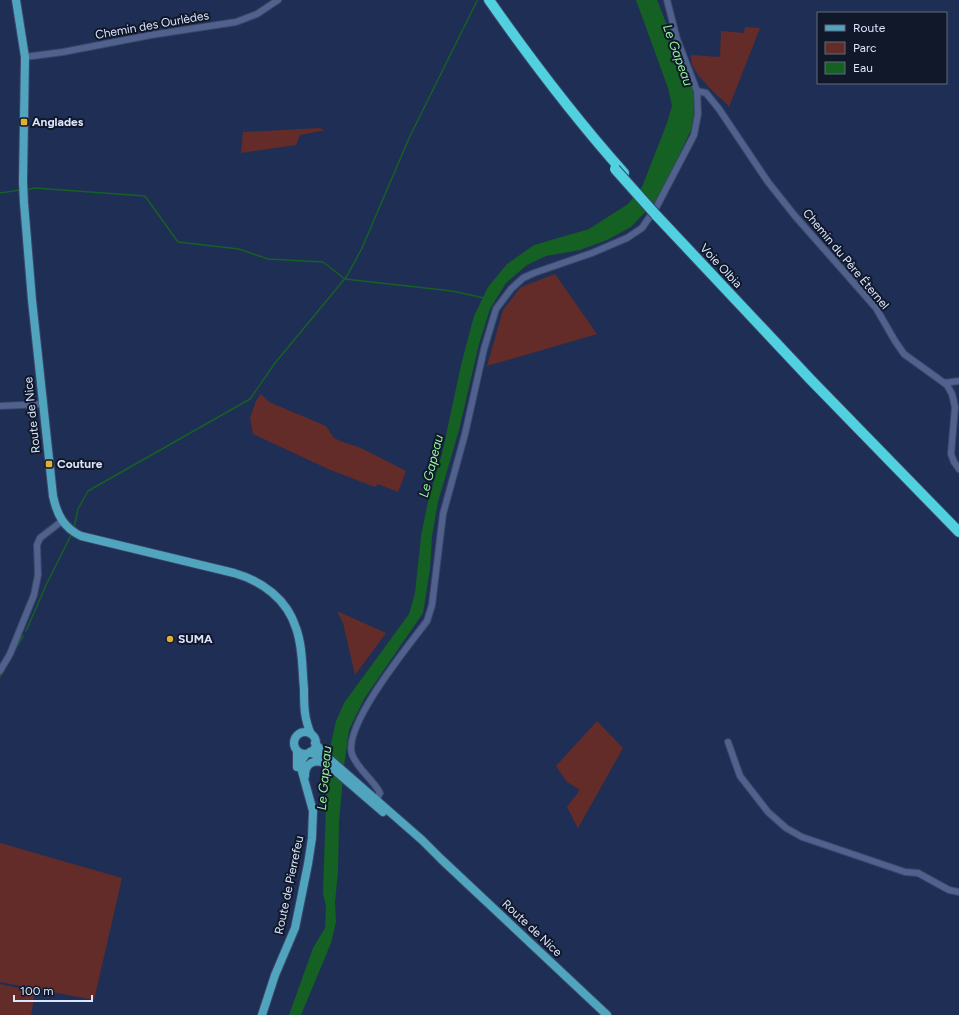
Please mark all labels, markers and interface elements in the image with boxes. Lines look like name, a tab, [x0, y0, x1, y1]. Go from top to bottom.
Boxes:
street label: Chemin des Ourlèdes	[94, 8, 210, 42]
legend	[817, 12, 947, 84]
text: Route	[853, 21, 886, 35]
water label: Le Gapeau	[660, 22, 696, 88]
text: Parc	[853, 41, 877, 55]
text: Eau	[853, 61, 873, 75]
place label: Anglades	[32, 115, 84, 129]
marker: Anglades	[19, 117, 29, 127]
street label: Chemin du Père Éternel	[800, 206, 892, 312]
street label: Voie Olbia	[697, 241, 745, 291]
street label: Route de Nice	[21, 376, 43, 454]
water label: Le Gapeau	[416, 433, 446, 499]
place label: Couture	[57, 457, 103, 471]
marker: Couture	[44, 459, 54, 469]
place label: SUMA	[178, 632, 213, 646]
marker: SUMA	[165, 634, 175, 644]
water label: Le Gapeau	[314, 745, 334, 811]
street label: Route de Pierrefeu	[272, 834, 306, 936]
street label: Route de Nice	[499, 897, 565, 960]
scale bar	[14, 977, 92, 1003]
text: 100 m	[20, 984, 54, 998]

